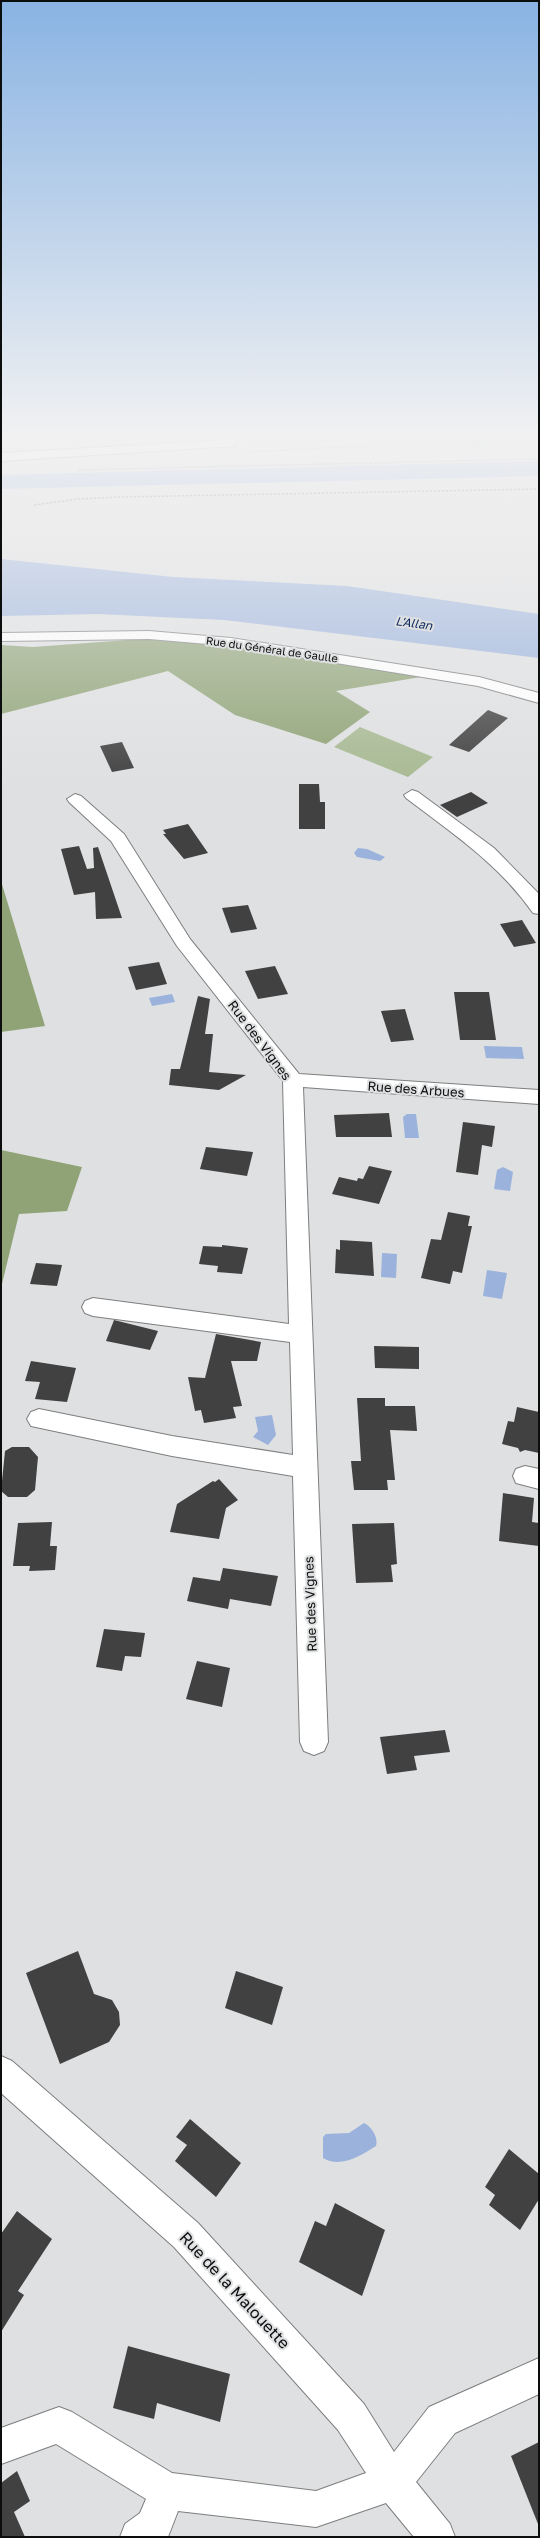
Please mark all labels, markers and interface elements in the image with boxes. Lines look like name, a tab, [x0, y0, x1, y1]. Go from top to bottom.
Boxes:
water label: L'Allan	[395, 613, 434, 633]
street label: Rue du Général de Gaulle	[205, 633, 339, 665]
street label: Rue des Vignes	[225, 997, 295, 1083]
street label: Rue des Arbues	[367, 1078, 465, 1100]
street label: Rue des Vignes	[300, 1556, 320, 1652]
street label: Rue de la Malouette	[175, 2227, 295, 2353]

